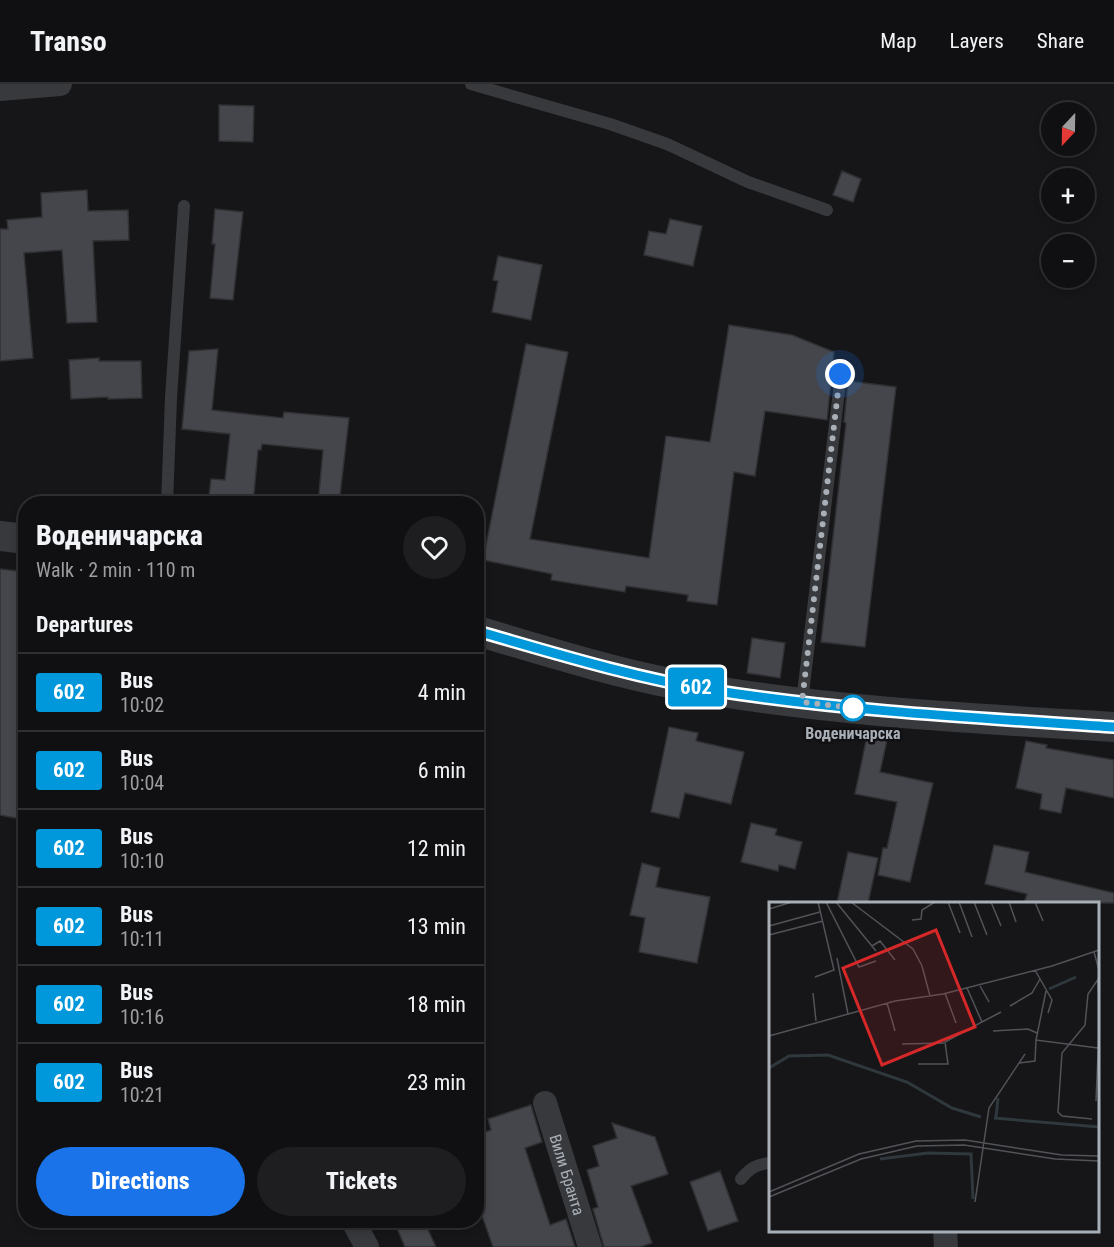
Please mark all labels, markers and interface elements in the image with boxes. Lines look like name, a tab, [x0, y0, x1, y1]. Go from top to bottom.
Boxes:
text: Transo	[30, 25, 107, 58]
text: Map	[880, 29, 917, 53]
text: Layers	[950, 29, 1004, 53]
text: Share	[1037, 29, 1084, 53]
north arrow	[1041, 102, 1095, 156]
map controls	[1041, 102, 1095, 288]
button: +	[1041, 168, 1095, 222]
button: −	[1041, 234, 1095, 288]
your location	[825, 359, 855, 389]
button: heart	[403, 516, 466, 579]
text: Воденичарска	[36, 519, 203, 552]
text: Walk · 2 min · 110 m	[36, 558, 195, 582]
text: Departures	[36, 612, 133, 637]
text: Bus	[120, 668, 153, 693]
line badge: 602	[662, 668, 730, 706]
text: 602	[680, 675, 712, 699]
text: 602	[53, 680, 85, 704]
text: 4 min	[418, 680, 466, 705]
text: 10:02	[120, 693, 164, 717]
marker: Воденичарска	[840, 695, 866, 721]
place label: Воденичарска	[805, 724, 901, 743]
text: Bus	[120, 746, 153, 771]
text: 602	[53, 758, 85, 782]
text: 6 min	[418, 758, 466, 783]
text: 10:04	[120, 771, 164, 795]
text: Bus	[120, 824, 153, 849]
text: 602	[53, 836, 85, 860]
text: 12 min	[407, 836, 466, 861]
text: 10:10	[120, 849, 164, 873]
text: Bus	[120, 902, 153, 927]
inset map	[769, 902, 1099, 1232]
text: 602	[53, 914, 85, 938]
text: 13 min	[407, 914, 466, 939]
text: 10:11	[120, 927, 164, 951]
text: Bus	[120, 980, 153, 1005]
text: 602	[53, 992, 85, 1016]
text: 18 min	[407, 992, 466, 1017]
text: 10:16	[120, 1005, 164, 1029]
text: Bus	[120, 1058, 153, 1083]
text: 602	[53, 1070, 85, 1094]
text: 23 min	[407, 1070, 466, 1095]
text: 10:21	[120, 1083, 164, 1107]
street label: Вили Бранта	[546, 1132, 589, 1217]
button: Directions	[36, 1147, 245, 1216]
button: Tickets	[257, 1147, 466, 1216]

